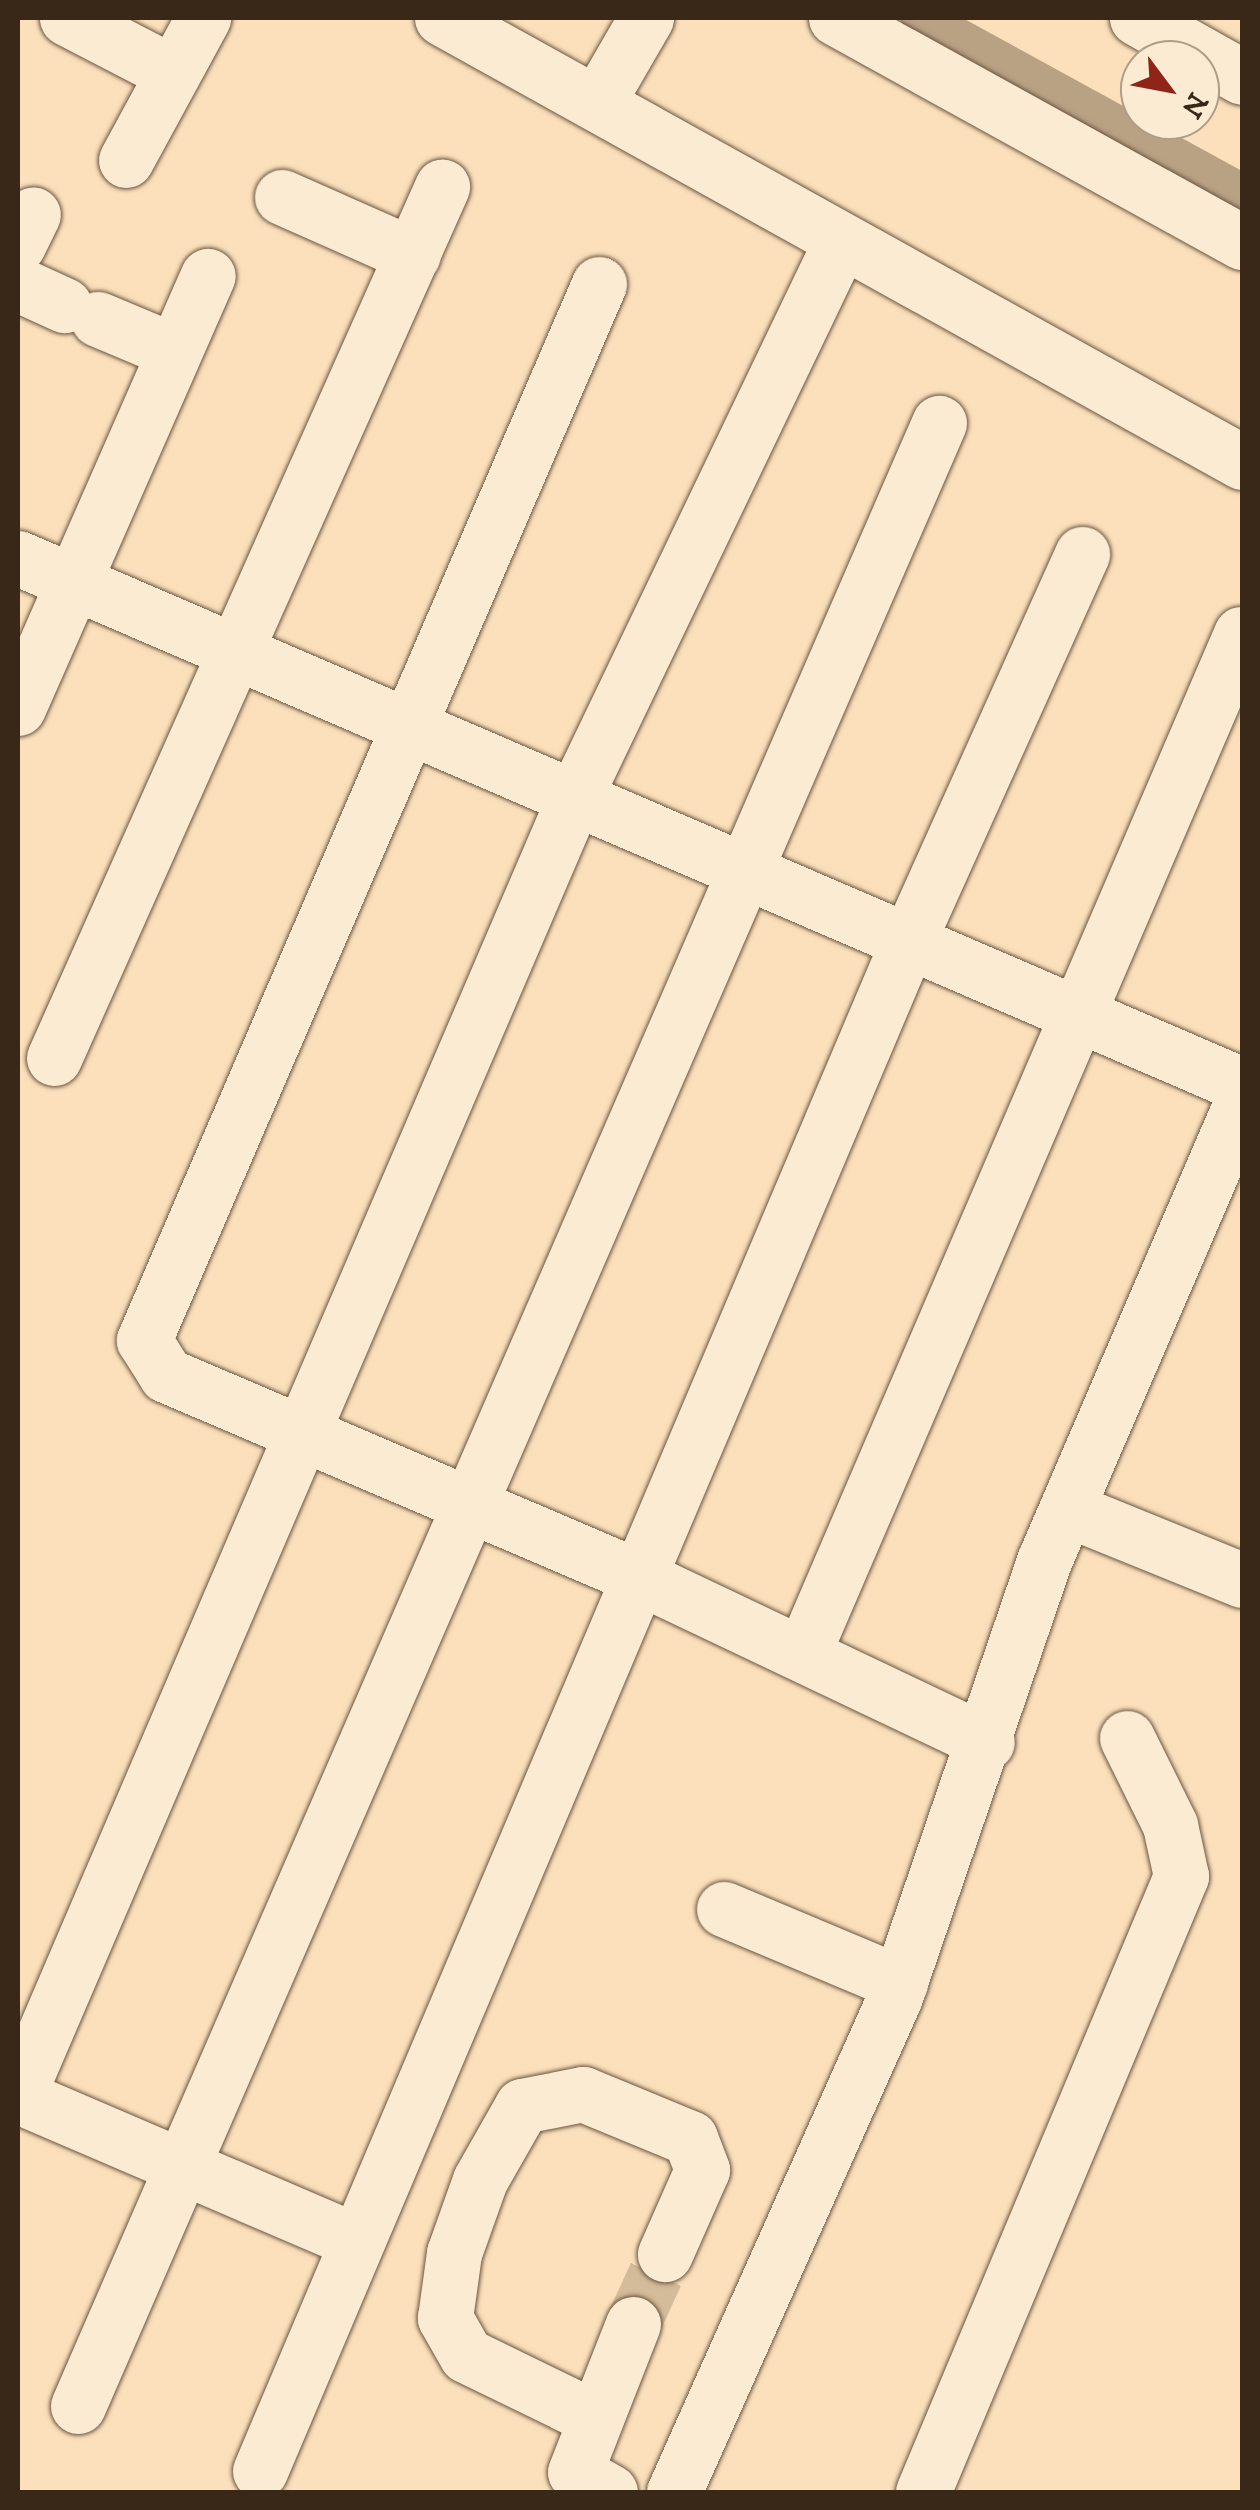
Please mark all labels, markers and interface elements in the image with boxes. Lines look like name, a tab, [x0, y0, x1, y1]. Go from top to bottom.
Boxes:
north arrow	[1120, 40, 1220, 140]
text: N	[1173, 86, 1215, 124]

